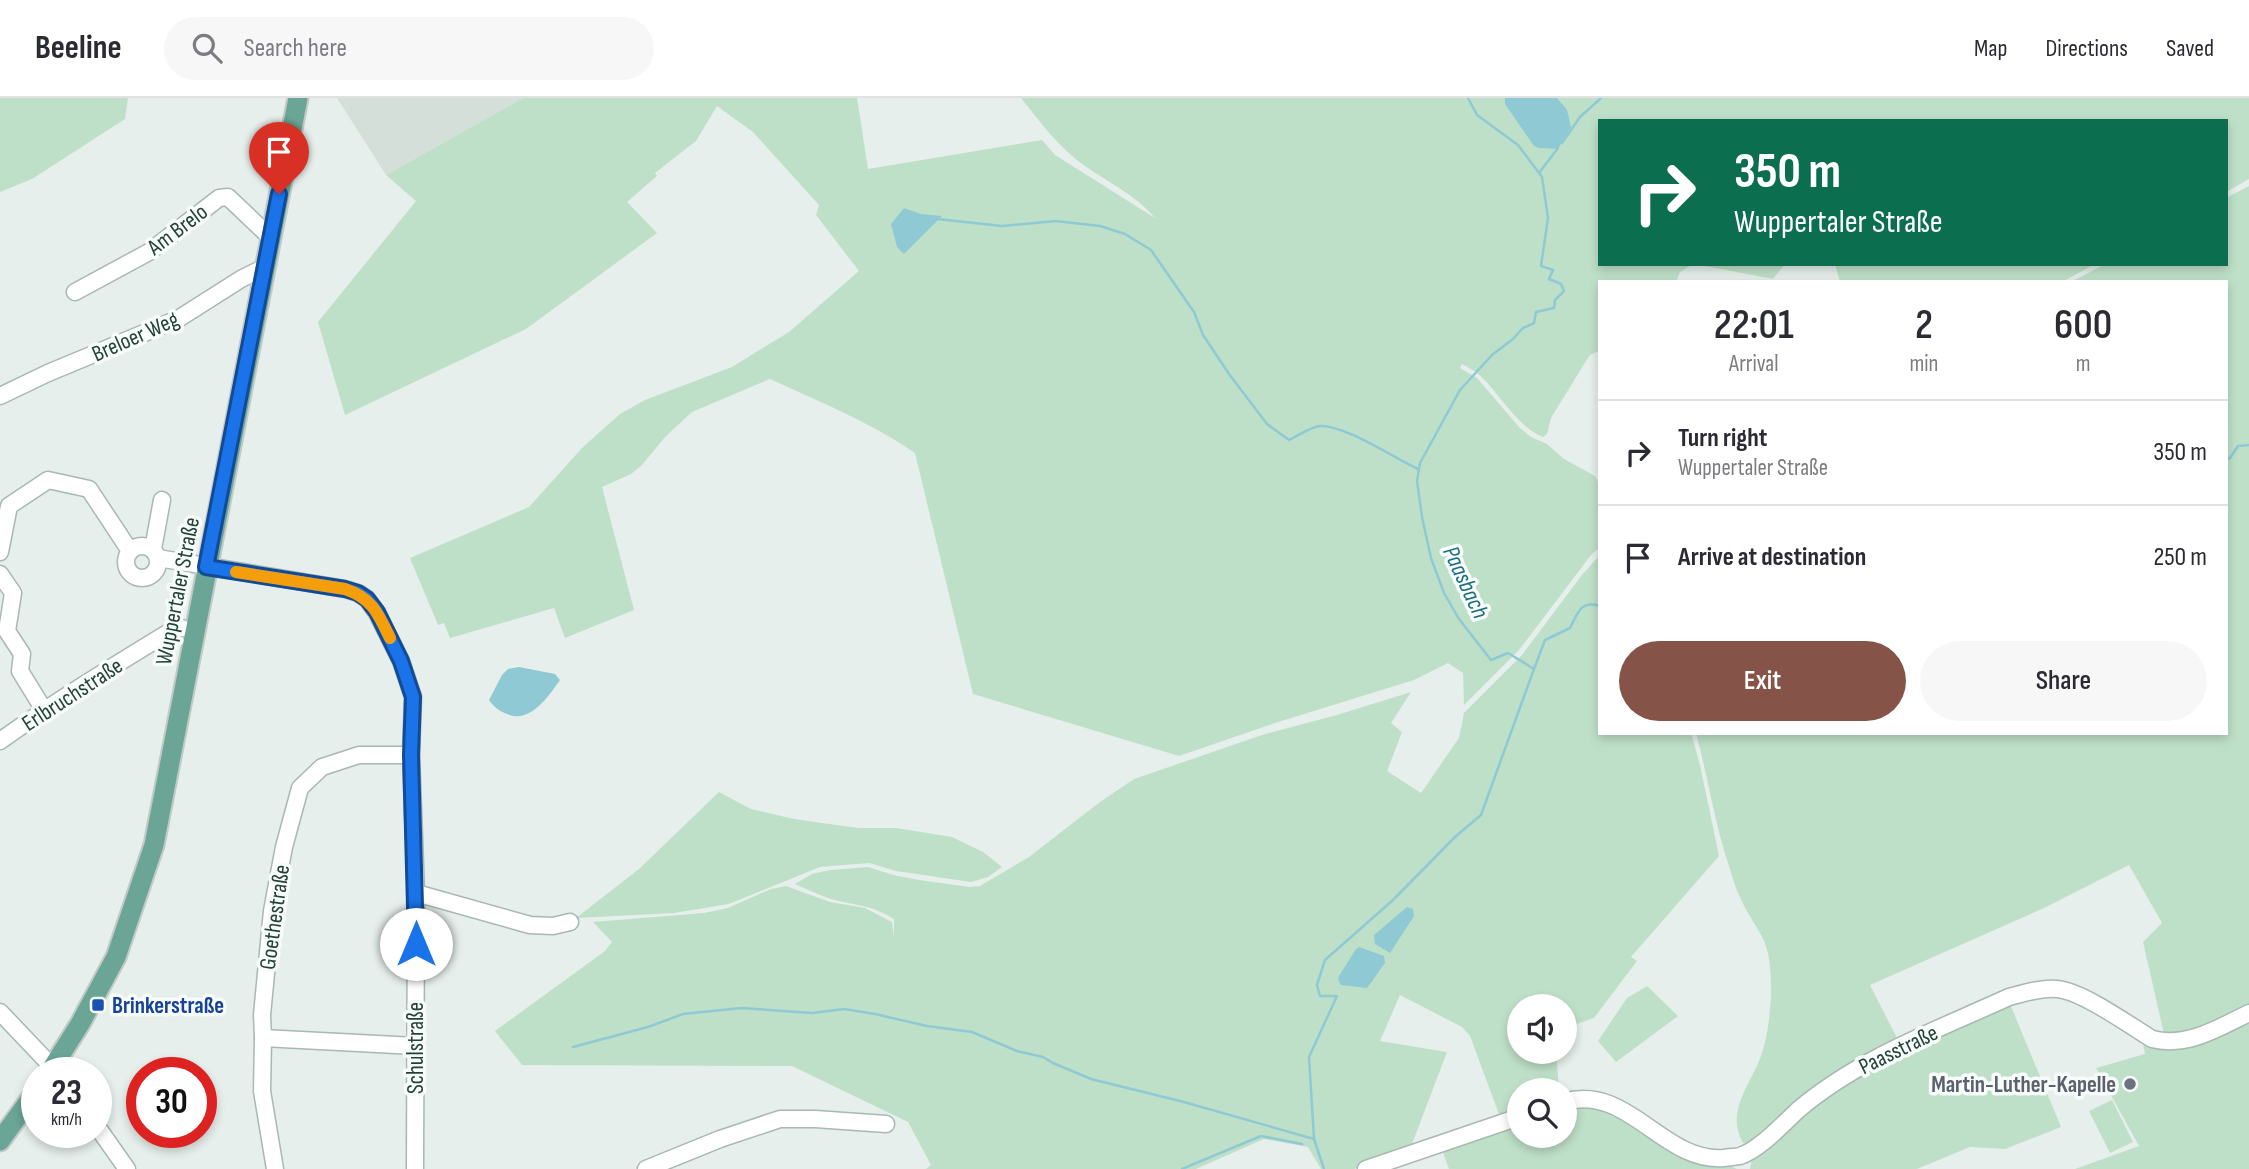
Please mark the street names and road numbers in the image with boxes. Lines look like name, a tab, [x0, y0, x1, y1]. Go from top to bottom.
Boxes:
street label: Am Brelo	[141, 198, 213, 262]
street label: Breloer Weg	[88, 305, 183, 368]
street label: Wuppertaler Straße	[150, 515, 206, 667]
street label: Erlbruchstraße	[17, 652, 128, 738]
street label: Goethestraße	[254, 863, 296, 971]
street label: Schulstraße	[402, 1002, 430, 1094]
street label: Paasstraße	[1854, 1019, 1943, 1081]

